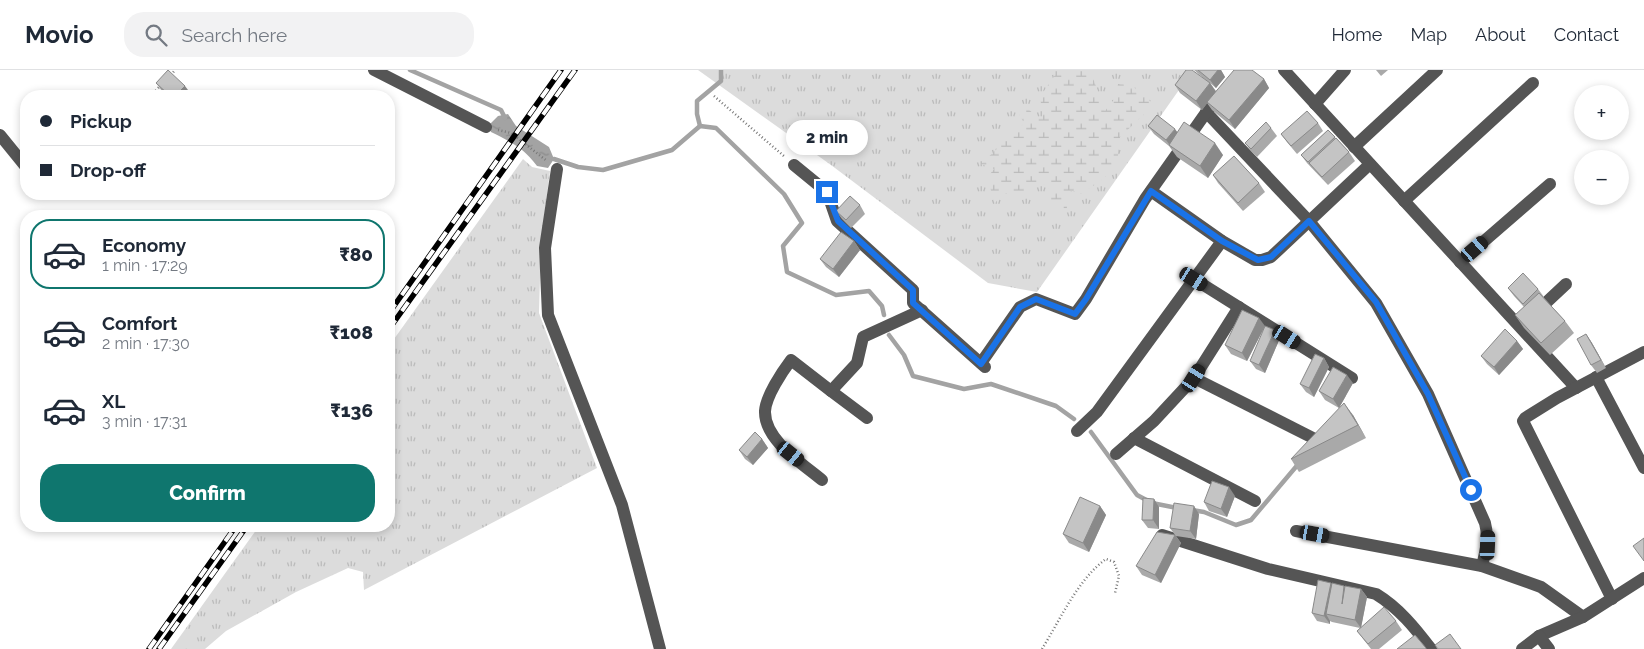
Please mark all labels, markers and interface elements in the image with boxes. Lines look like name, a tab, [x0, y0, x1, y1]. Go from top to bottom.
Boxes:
search box	[124, 12, 474, 57]
text: Movio	[25, 20, 94, 49]
icon: search	[142, 21, 170, 49]
text: Search here	[182, 24, 287, 46]
text: Home	[1331, 24, 1382, 45]
text: Map	[1410, 24, 1447, 45]
text: About	[1475, 24, 1526, 45]
text: Contact	[1554, 24, 1619, 45]
map controls	[1574, 85, 1629, 205]
button: +	[1574, 85, 1629, 140]
text: Pickup	[70, 110, 132, 132]
callout: 2 min	[786, 119, 868, 154]
text: 2 min	[806, 128, 848, 147]
button: −	[1574, 150, 1629, 205]
text: Drop-off	[70, 159, 146, 181]
route end	[816, 181, 838, 203]
icon: car	[42, 232, 87, 277]
car	[1458, 233, 1491, 265]
text: Economy	[102, 234, 186, 256]
text: ₹80	[339, 243, 373, 265]
text: 1 min · 17:29	[102, 256, 188, 275]
car	[1177, 265, 1210, 293]
icon: car	[42, 310, 87, 355]
text: Comfort	[102, 312, 177, 334]
text: ₹108	[329, 321, 373, 343]
car	[1270, 323, 1303, 351]
text: 2 min · 17:30	[102, 334, 190, 353]
car	[1179, 361, 1208, 395]
icon: car	[42, 388, 87, 433]
text: XL	[102, 390, 125, 412]
text: ₹136	[330, 399, 373, 421]
text: 3 min · 17:31	[102, 412, 187, 431]
car	[774, 439, 807, 469]
button: Confirm	[40, 464, 375, 522]
route start	[1460, 479, 1482, 501]
car	[1298, 524, 1331, 544]
car	[1479, 530, 1496, 560]

